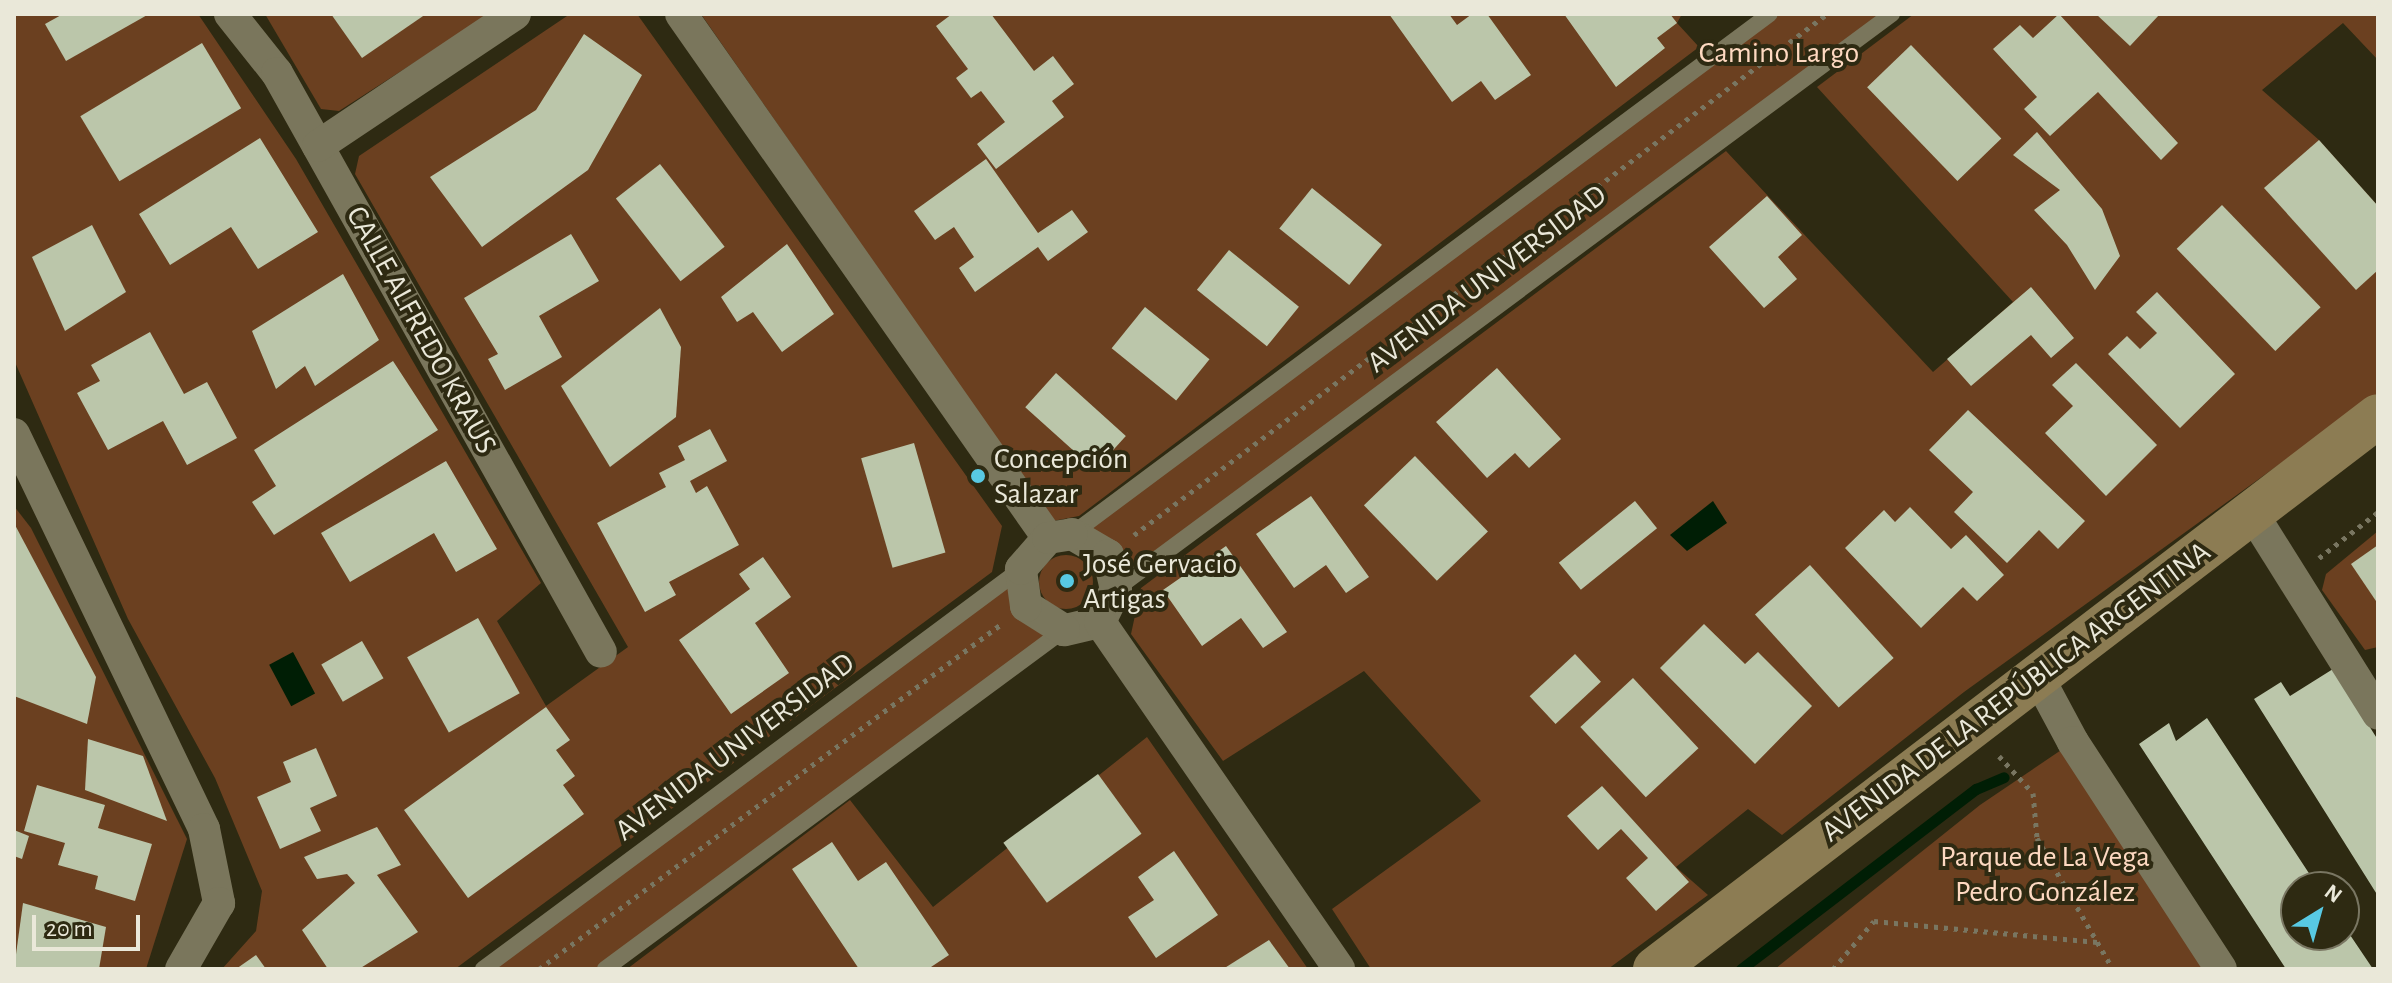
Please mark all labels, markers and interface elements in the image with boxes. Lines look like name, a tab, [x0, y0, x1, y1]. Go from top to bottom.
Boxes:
park label: Camino Largo	[1699, 35, 1859, 71]
street label: AVENIDA UNIVERSIDAD	[1360, 177, 1614, 381]
street label: CALLE ALFREDO KRAUS	[338, 200, 504, 460]
place label: Concepción Salazar	[994, 441, 1128, 512]
marker: Concepción Salazar	[969, 467, 987, 485]
street label: AVENIDA DE LA REPÚBLICA ARGENTINA	[1814, 534, 2218, 850]
place label: José Gervacio Artigas	[1083, 546, 1237, 616]
marker: José Gervacio Artigas	[1058, 572, 1076, 590]
street label: AVENIDA UNIVERSIDAD	[608, 645, 862, 849]
park label: Parque de La Vega Pedro González	[1940, 839, 2150, 910]
north arrow	[2280, 871, 2360, 951]
text: N	[2321, 880, 2346, 907]
scale bar	[36, 899, 144, 949]
text: 20 m	[46, 917, 93, 941]

